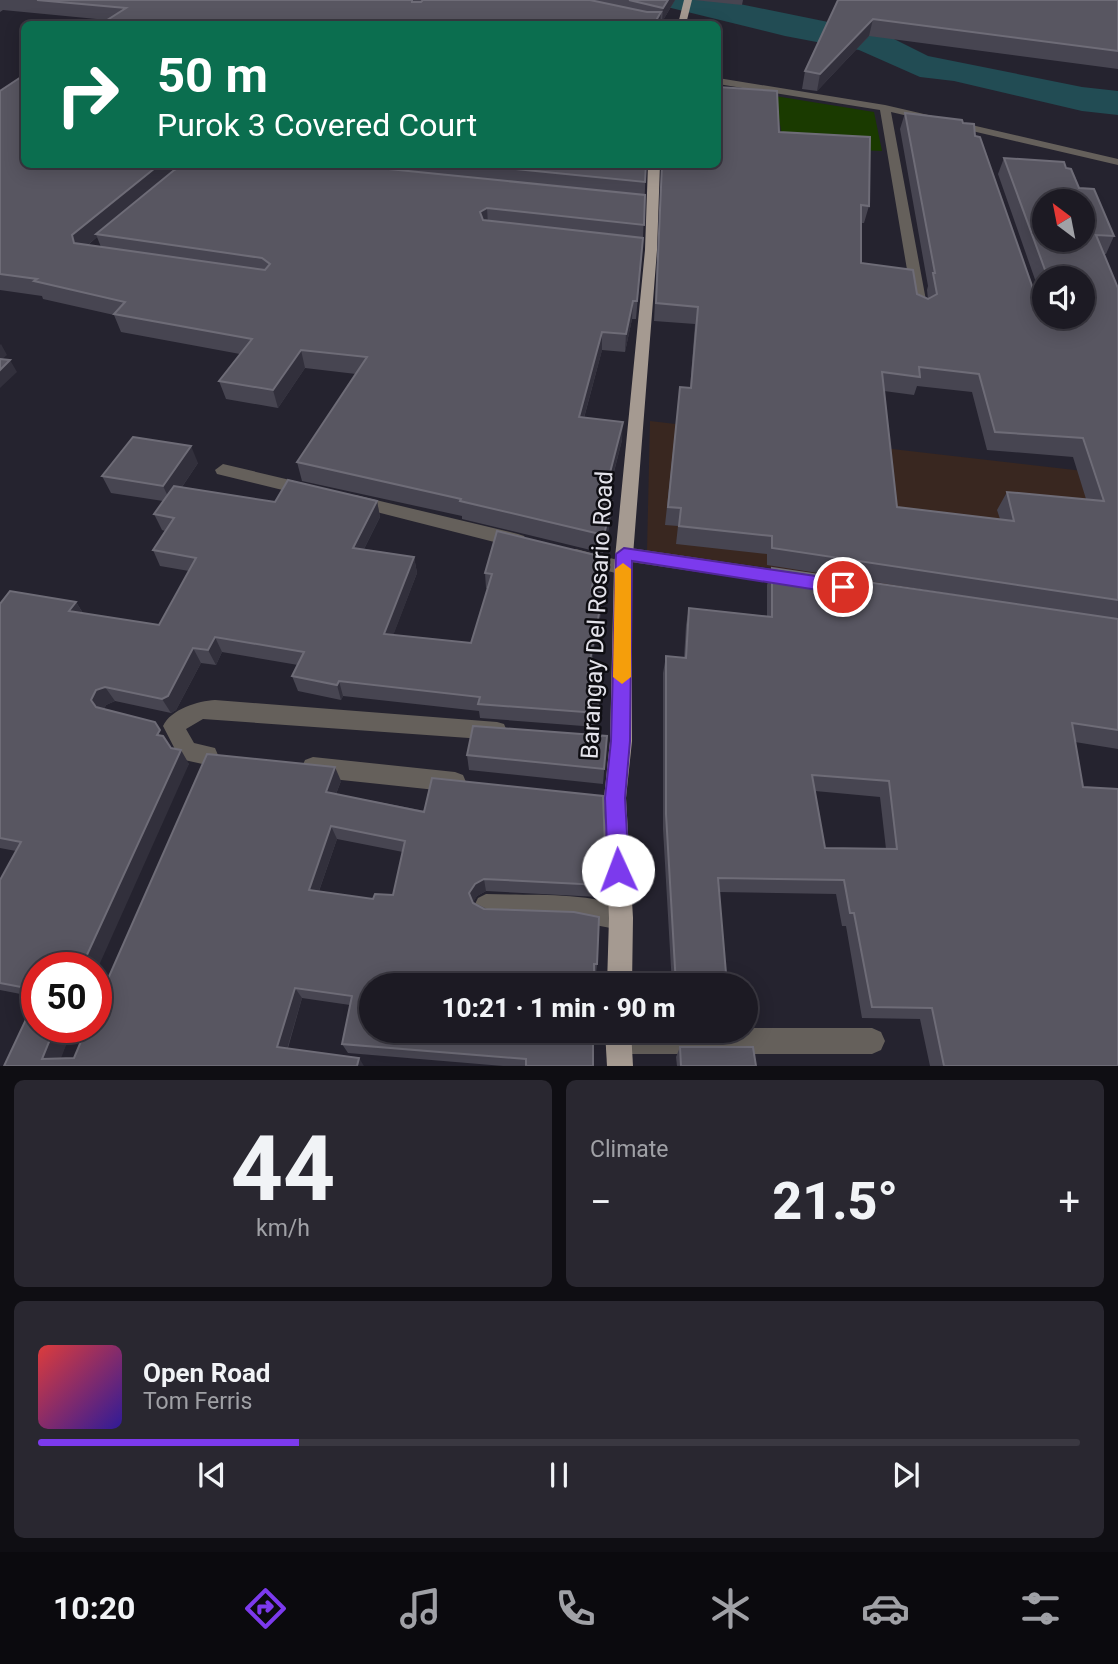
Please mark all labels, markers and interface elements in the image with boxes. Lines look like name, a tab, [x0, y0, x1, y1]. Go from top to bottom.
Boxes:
text: 50 m	[157, 47, 268, 104]
icon: right	[42, 49, 133, 140]
text: Purok 3 Covered Court	[157, 106, 477, 144]
north arrow	[1032, 189, 1096, 252]
map controls	[1032, 189, 1095, 329]
button: sound	[1032, 266, 1095, 329]
street label: Barangay Del Rosario Road	[575, 470, 619, 760]
pin	[813, 557, 873, 617]
icon: arrive	[824, 568, 862, 606]
position arrow	[581, 833, 655, 907]
speed limit sign: 50	[21, 952, 112, 1043]
text: 10:21 · 1 min · 90 m	[441, 993, 676, 1023]
text: 44	[231, 1116, 335, 1222]
text: Climate	[590, 1136, 669, 1163]
text: 21.5°	[772, 1171, 898, 1232]
text: −	[590, 1180, 612, 1224]
text: +	[1058, 1180, 1080, 1224]
text: km/h	[256, 1215, 310, 1242]
text: Open Road	[143, 1358, 271, 1388]
text: Tom Ferris	[143, 1388, 252, 1415]
icon: previous	[193, 1456, 231, 1494]
icon: pause	[540, 1456, 578, 1494]
icon: next	[887, 1456, 925, 1494]
icon: directions	[241, 1584, 290, 1633]
icon: music	[396, 1584, 445, 1633]
icon: phone	[551, 1584, 600, 1633]
icon: climate	[706, 1584, 755, 1633]
icon: car	[861, 1584, 910, 1633]
icon: filters	[1016, 1584, 1065, 1633]
text: 10:20	[53, 1589, 135, 1627]

